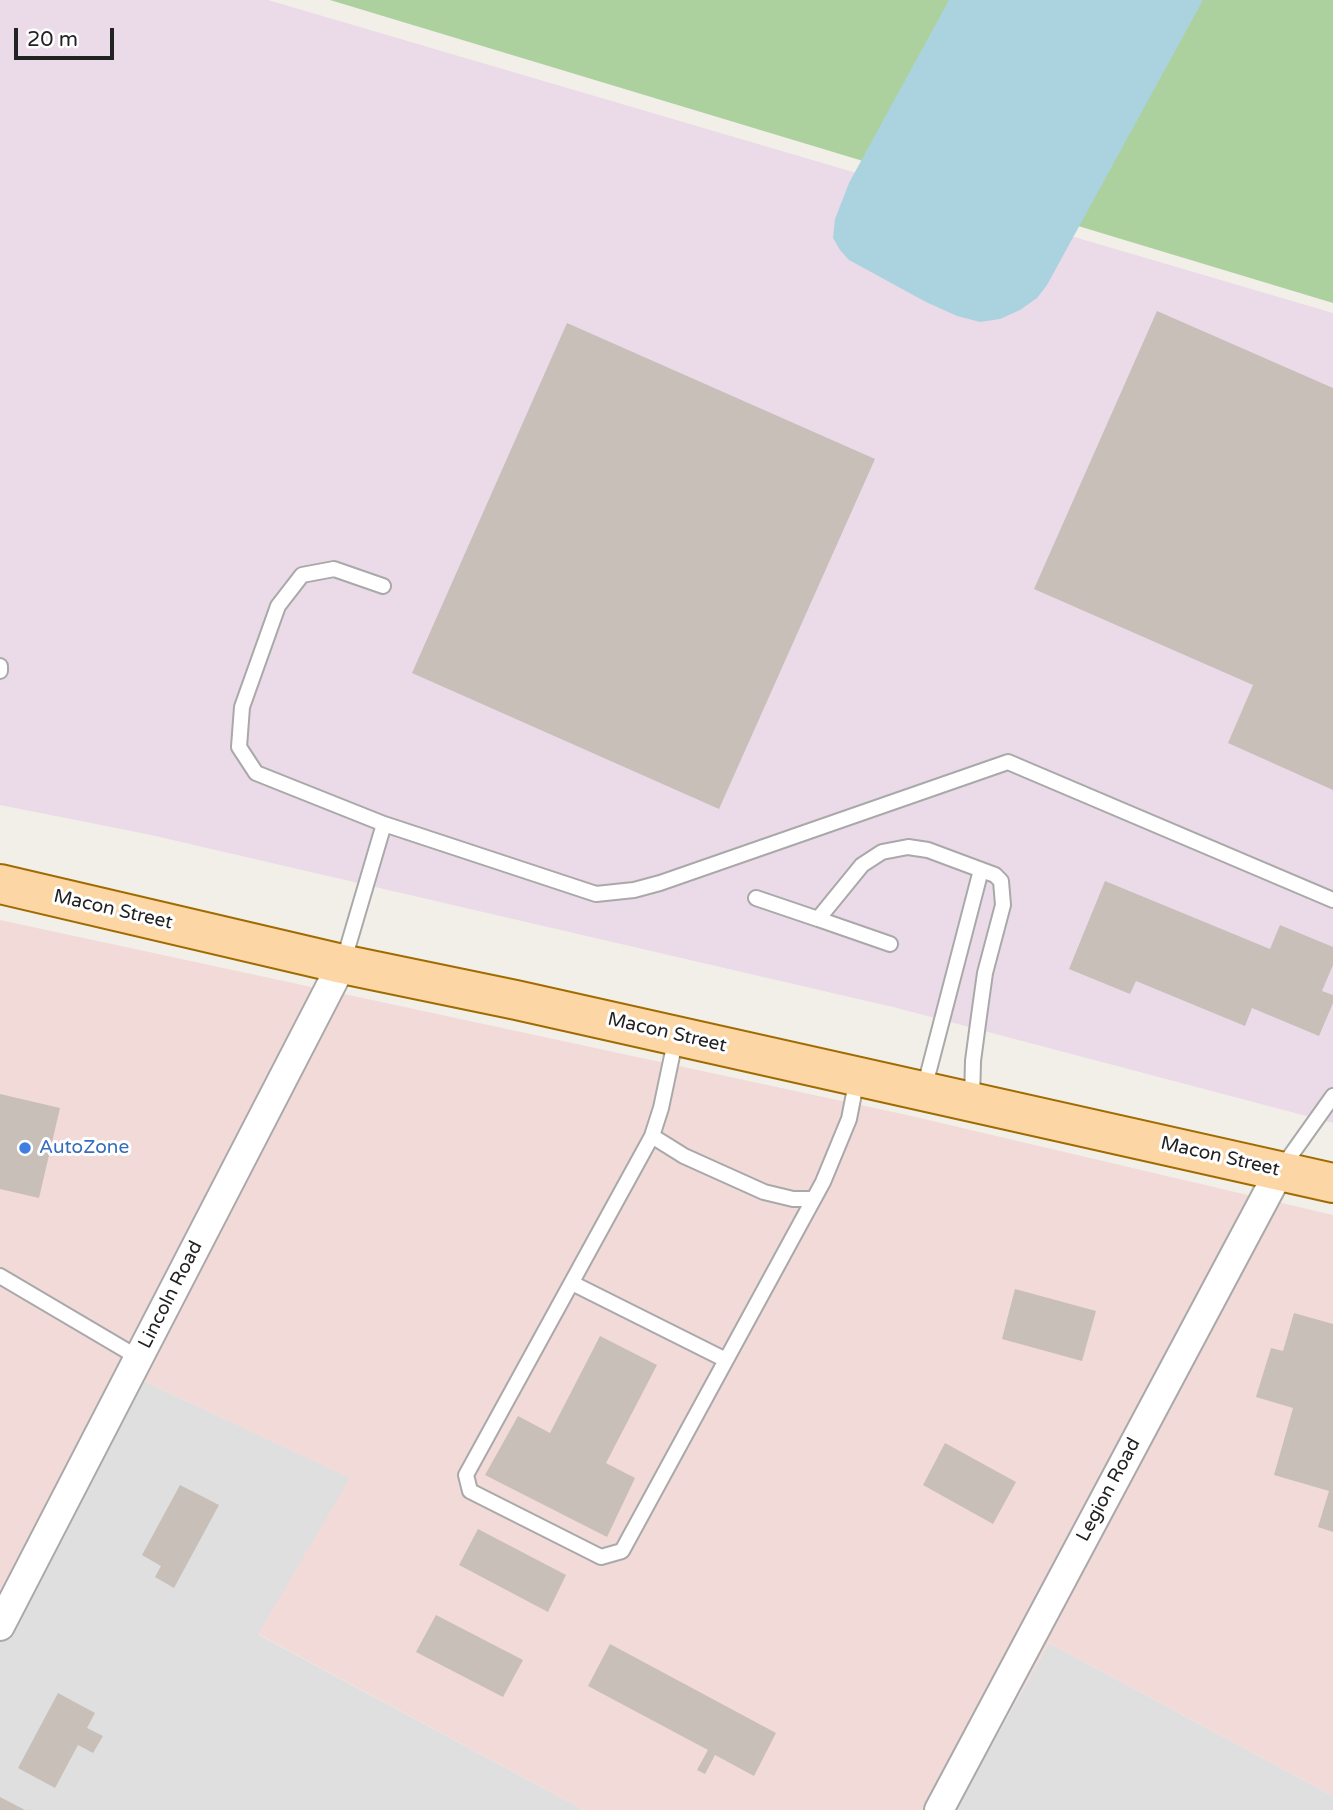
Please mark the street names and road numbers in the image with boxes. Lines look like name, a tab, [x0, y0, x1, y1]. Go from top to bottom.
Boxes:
street label: Macon Street	[51, 885, 175, 935]
street label: Macon Street	[605, 1008, 729, 1058]
street label: Macon Street	[1158, 1132, 1282, 1182]
street label: Lincoln Road	[134, 1237, 208, 1353]
street label: Legion Road	[1072, 1434, 1146, 1546]

